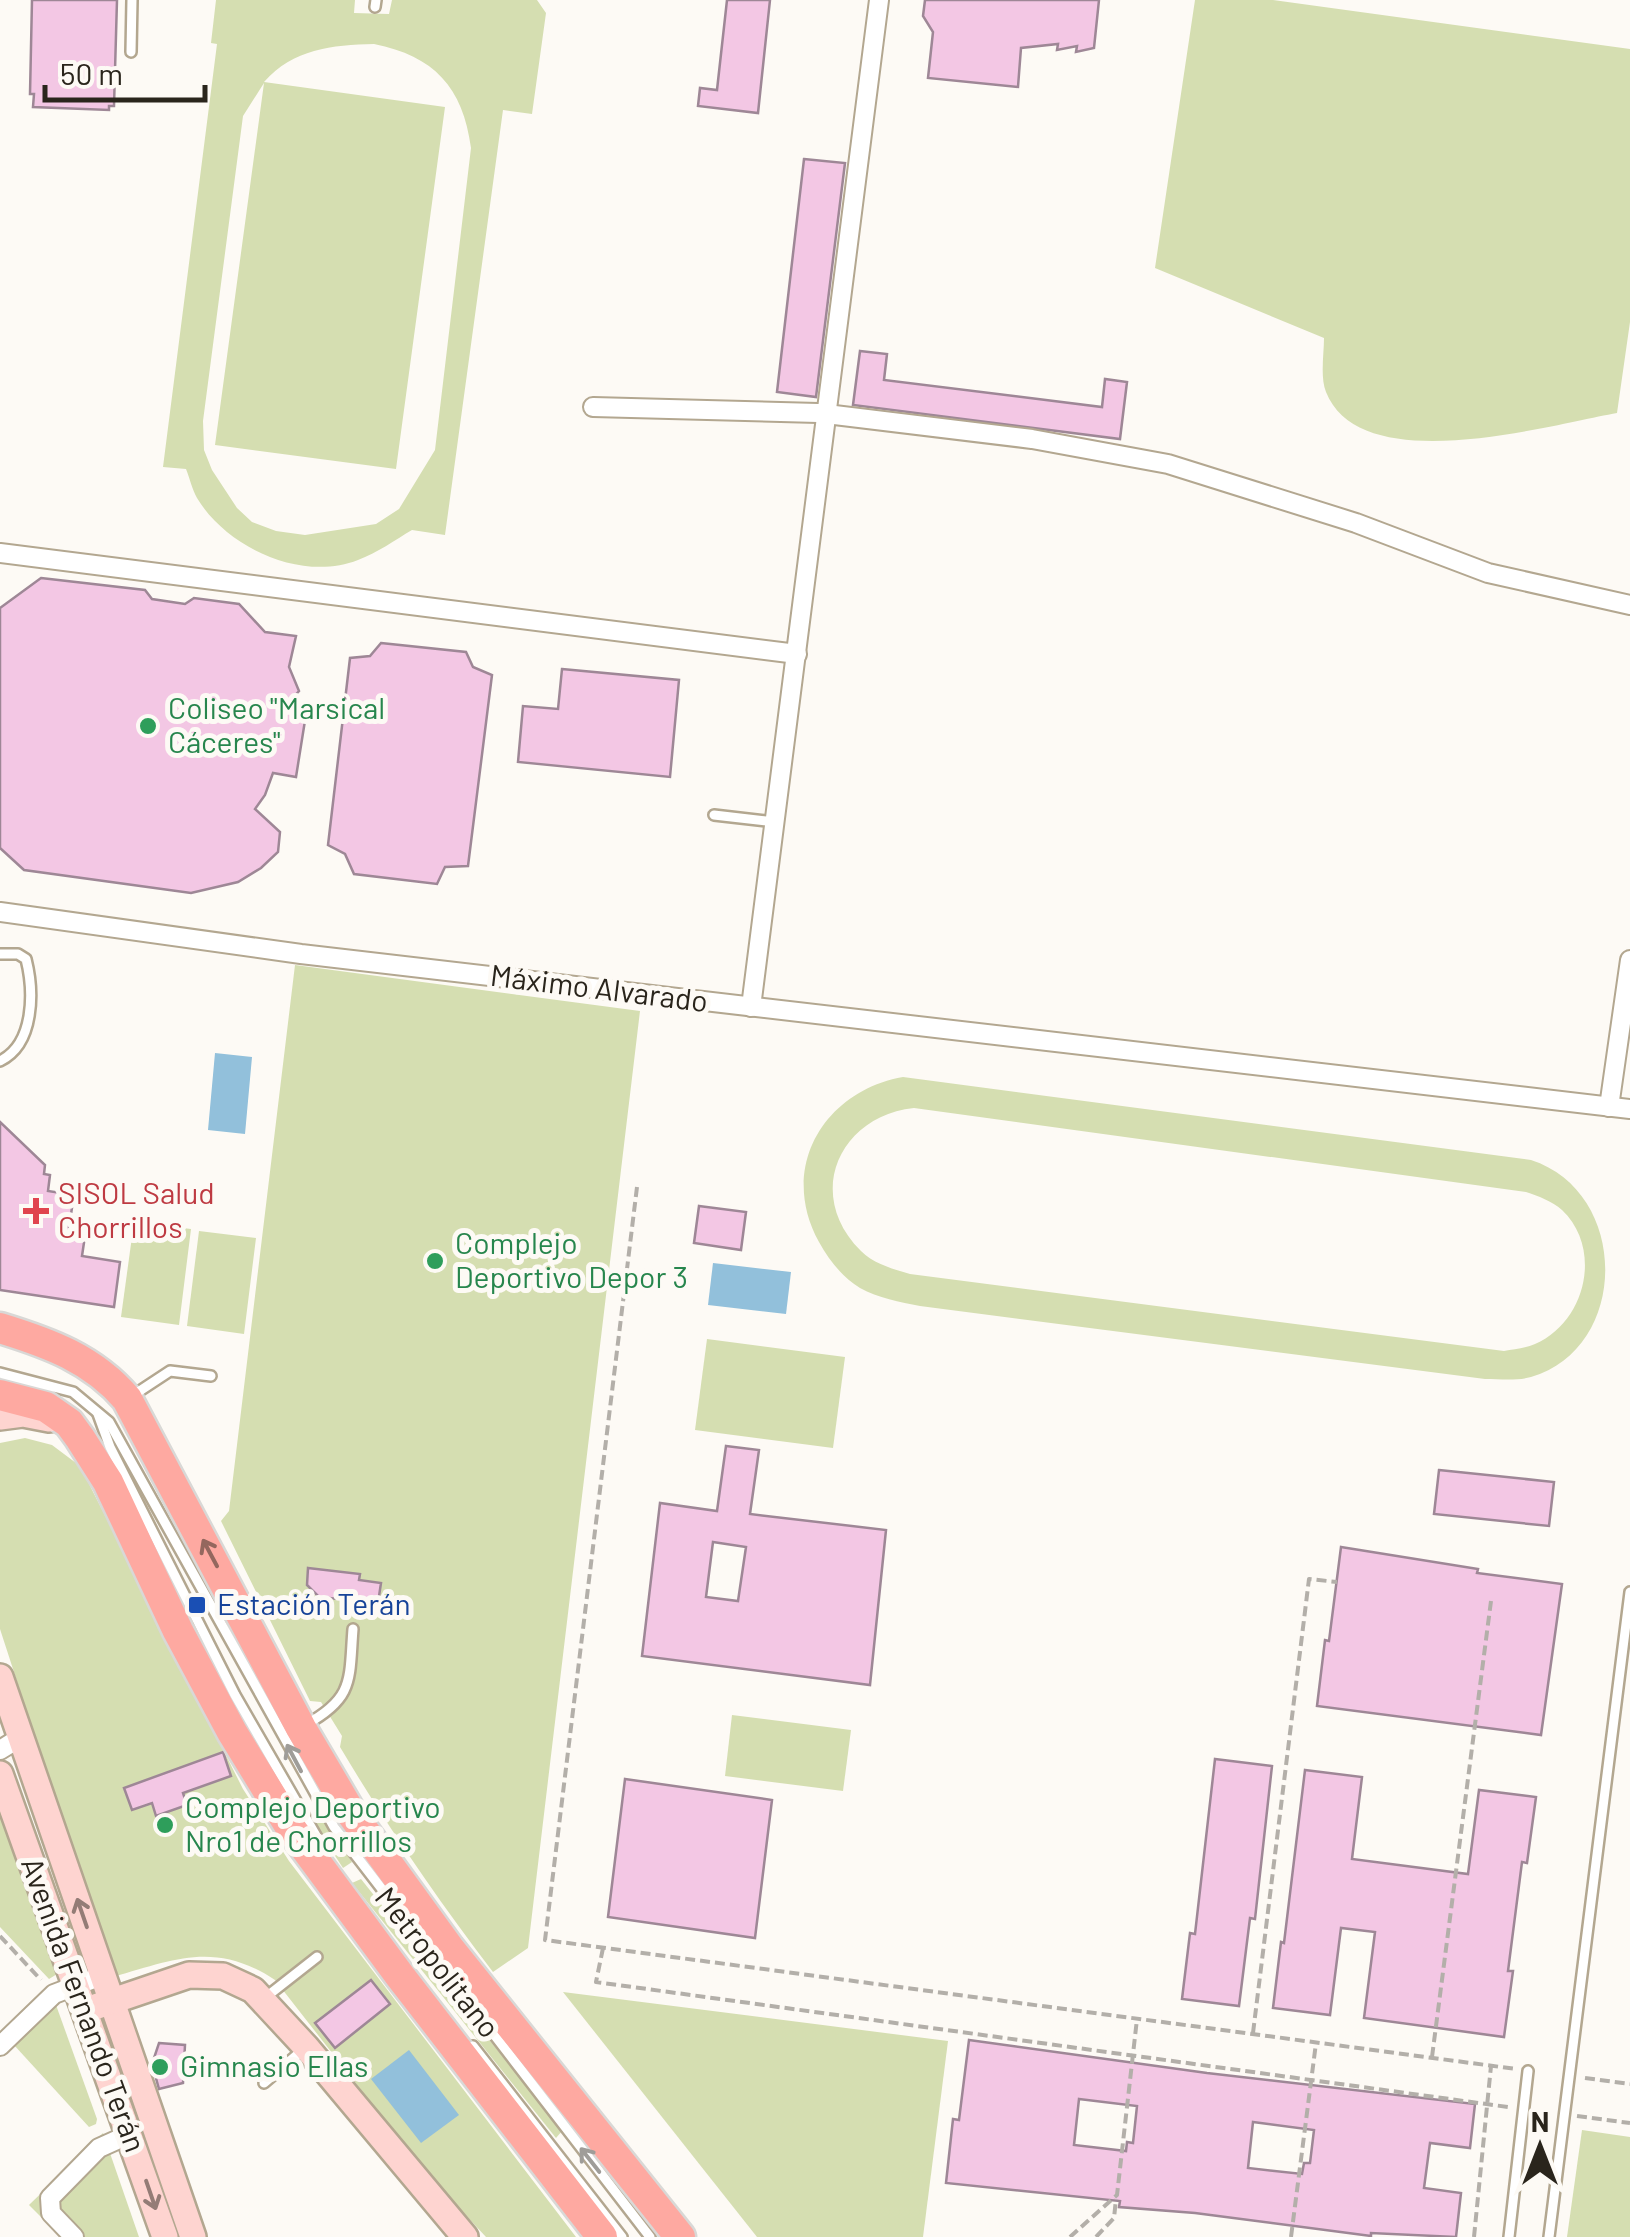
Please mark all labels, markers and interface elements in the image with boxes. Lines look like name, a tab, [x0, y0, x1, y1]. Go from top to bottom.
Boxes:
scale bar	[45, 40, 205, 102]
text: 50 m	[60, 55, 123, 91]
place label: Coliseo "Marsical Cáceres"	[168, 689, 385, 759]
marker: Coliseo "Marsical Cáceres"	[137, 715, 159, 737]
street label: Máximo Alvarado	[488, 956, 710, 1018]
place label: SISOL Salud Chorrillos	[58, 1174, 215, 1244]
marker: SISOL Salud Chorrillos	[23, 1198, 49, 1224]
place label: Complejo Deportivo Depor 3	[455, 1224, 688, 1294]
marker: Complejo Deportivo Depor 3	[424, 1250, 446, 1272]
one-way arrow	[200, 1539, 219, 1569]
place label: Estación Terán	[217, 1585, 411, 1621]
marker: Estación Terán	[186, 1594, 208, 1616]
one-way arrow	[283, 1744, 303, 1774]
place label: Complejo Deportivo Nro1 de Chorrillos	[185, 1788, 441, 1858]
marker: Complejo Deportivo Nro1 de Chorrillos	[154, 1814, 176, 1836]
street label: Avenida Fernando Terán	[15, 1852, 155, 2157]
street label: Metropolitano	[369, 1879, 509, 2044]
one-way arrow	[72, 1898, 90, 1929]
place label: Gimnasio Ellas	[180, 2047, 369, 2083]
marker: Gimnasio Ellas	[149, 2056, 171, 2078]
north arrow	[1490, 2097, 1590, 2197]
text: N	[1531, 2104, 1549, 2138]
one-way arrow	[580, 2147, 601, 2174]
one-way arrow	[143, 2179, 161, 2210]

